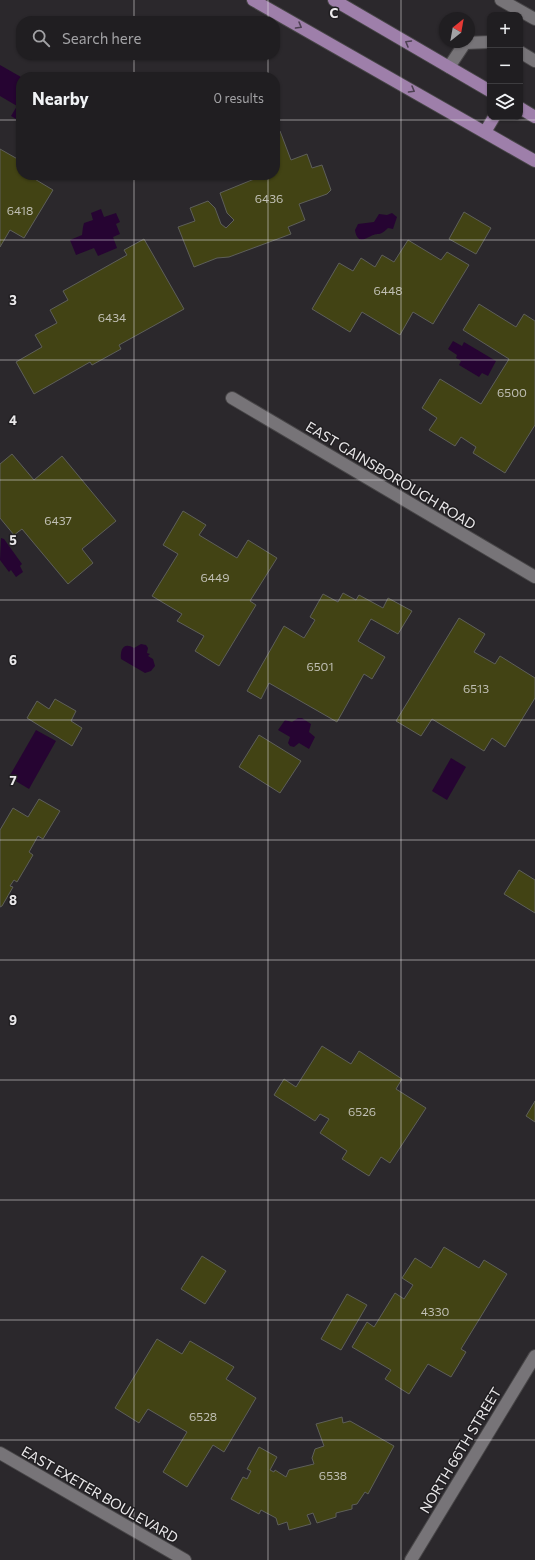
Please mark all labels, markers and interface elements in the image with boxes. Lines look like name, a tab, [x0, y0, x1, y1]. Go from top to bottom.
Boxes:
text: C	[330, 5, 339, 21]
north arrow	[439, 12, 475, 48]
map controls	[487, 12, 523, 120]
button: +	[487, 12, 523, 48]
search box	[16, 16, 280, 60]
one-way arrow	[295, 22, 302, 29]
icon: search	[30, 27, 52, 49]
text: Search here	[62, 29, 141, 47]
one-way arrow	[405, 40, 412, 47]
button: −	[487, 48, 523, 84]
button: layers	[487, 84, 523, 120]
one-way arrow	[408, 86, 415, 93]
text: Nearby	[32, 88, 89, 109]
text: 0 results	[213, 90, 264, 106]
house number: 6436	[255, 191, 283, 205]
house number: 6418	[7, 203, 33, 217]
house number: 6448	[374, 283, 402, 297]
text: 3	[9, 292, 17, 308]
house number: 6434	[98, 310, 126, 324]
house number: 6500	[497, 385, 527, 399]
text: 4	[9, 412, 17, 428]
street label: EAST GAINSBOROUGH ROAD	[303, 417, 479, 533]
house number: 6437	[44, 513, 72, 527]
text: 5	[9, 532, 17, 548]
house number: 6449	[201, 570, 229, 584]
text: 6	[9, 652, 17, 668]
house number: 6501	[306, 659, 334, 673]
house number: 6513	[463, 681, 489, 695]
text: 7	[9, 772, 17, 788]
text: 8	[9, 892, 17, 908]
text: 9	[9, 1012, 17, 1028]
house number: 6526	[348, 1104, 376, 1118]
house number: 4330	[421, 1304, 450, 1318]
street label: NORTH 66TH STREET	[416, 1384, 504, 1516]
house number: 6528	[189, 1409, 217, 1423]
street label: EAST EXETER BOULEVARD	[19, 1442, 181, 1546]
house number: 6538	[319, 1468, 347, 1482]

